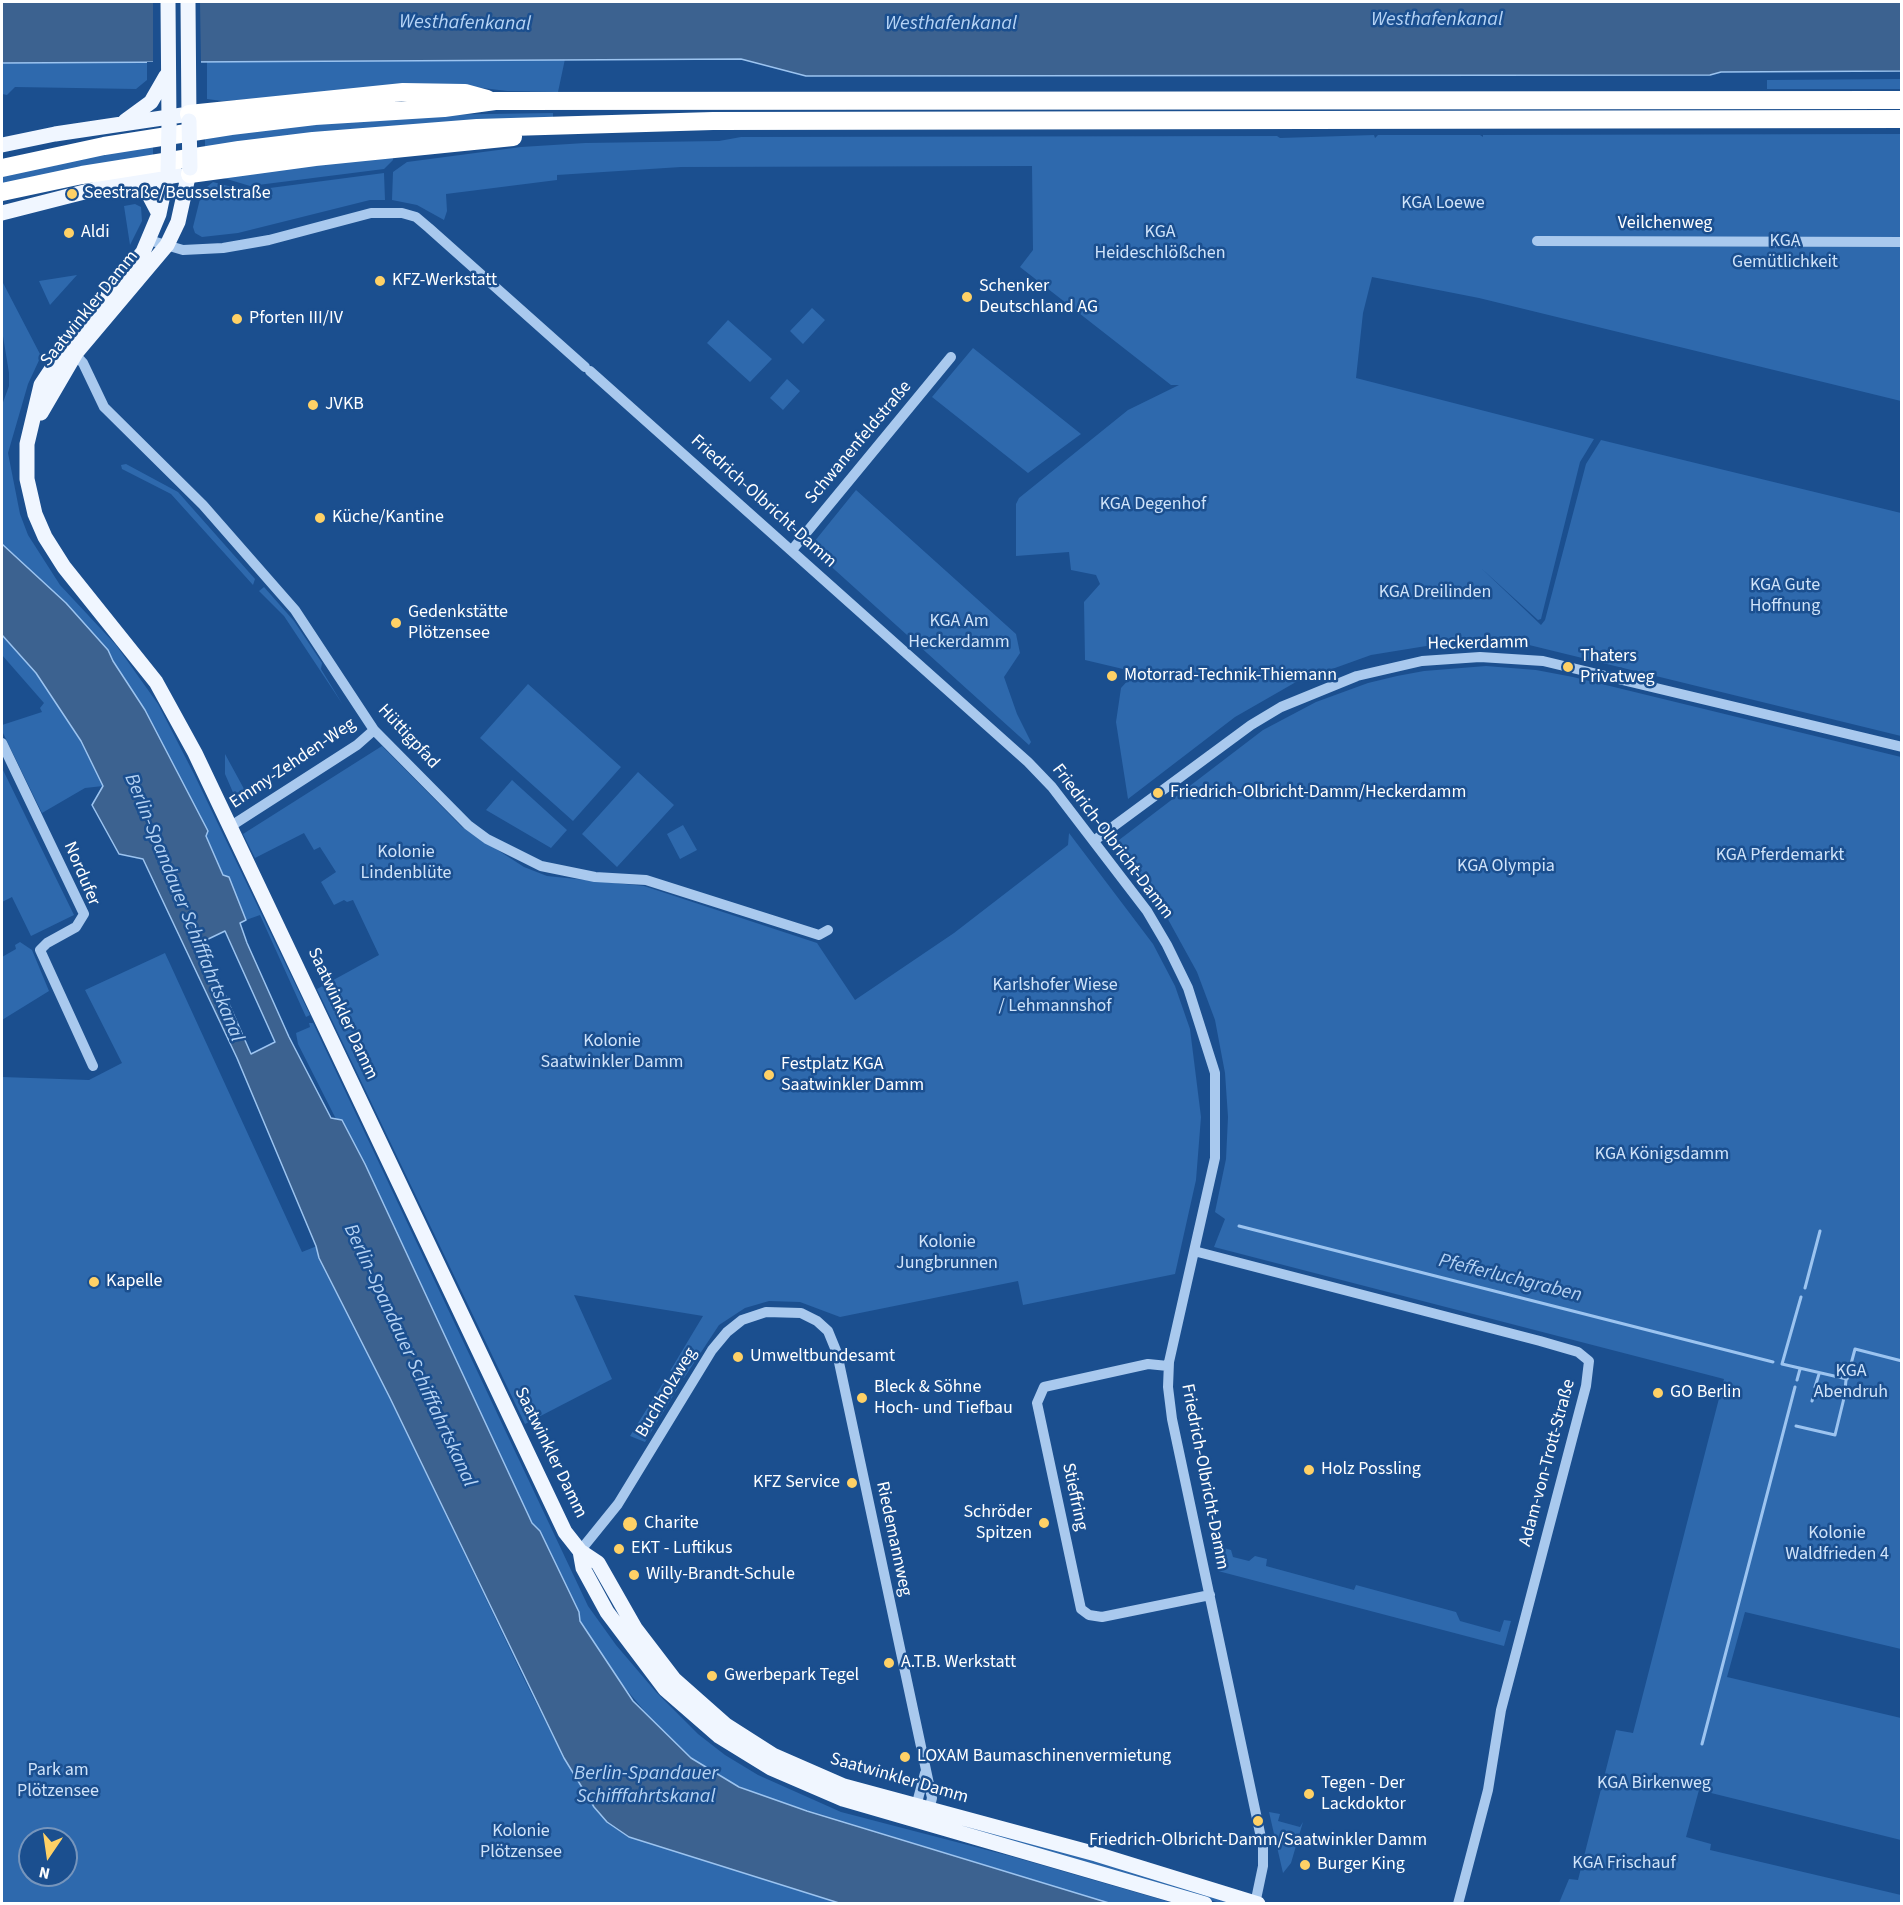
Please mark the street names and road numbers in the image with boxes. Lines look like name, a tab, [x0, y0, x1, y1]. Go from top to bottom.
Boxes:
street label: Veilchenweg	[1618, 213, 1712, 235]
street label: Saatwinkler Damm	[37, 247, 143, 371]
street label: Schwanenfeldstraße	[801, 377, 917, 509]
street label: Friedrich-Olbricht-Damm	[686, 431, 840, 573]
street label: Heckerdamm	[1427, 632, 1529, 656]
street label: Hüttigpfad	[373, 700, 443, 774]
street label: Emmy-Zehden-Weg	[226, 714, 360, 814]
street label: Friedrich-Olbricht-Damm	[1047, 760, 1177, 924]
street label: Nordufer	[58, 839, 104, 909]
street label: Saatwinkler Damm	[302, 945, 382, 1083]
street label: Buchholzweg	[632, 1344, 702, 1442]
street label: Adam-von-Trott-Straße	[1515, 1377, 1581, 1549]
street label: Friedrich-Olbricht-Damm	[1175, 1382, 1233, 1572]
street label: Saatwinkler Damm	[509, 1384, 591, 1522]
street label: Stieffring	[1056, 1461, 1092, 1533]
street label: Riedemannweg	[870, 1480, 916, 1598]
street label: Saatwinkler Damm	[827, 1749, 971, 1809]

